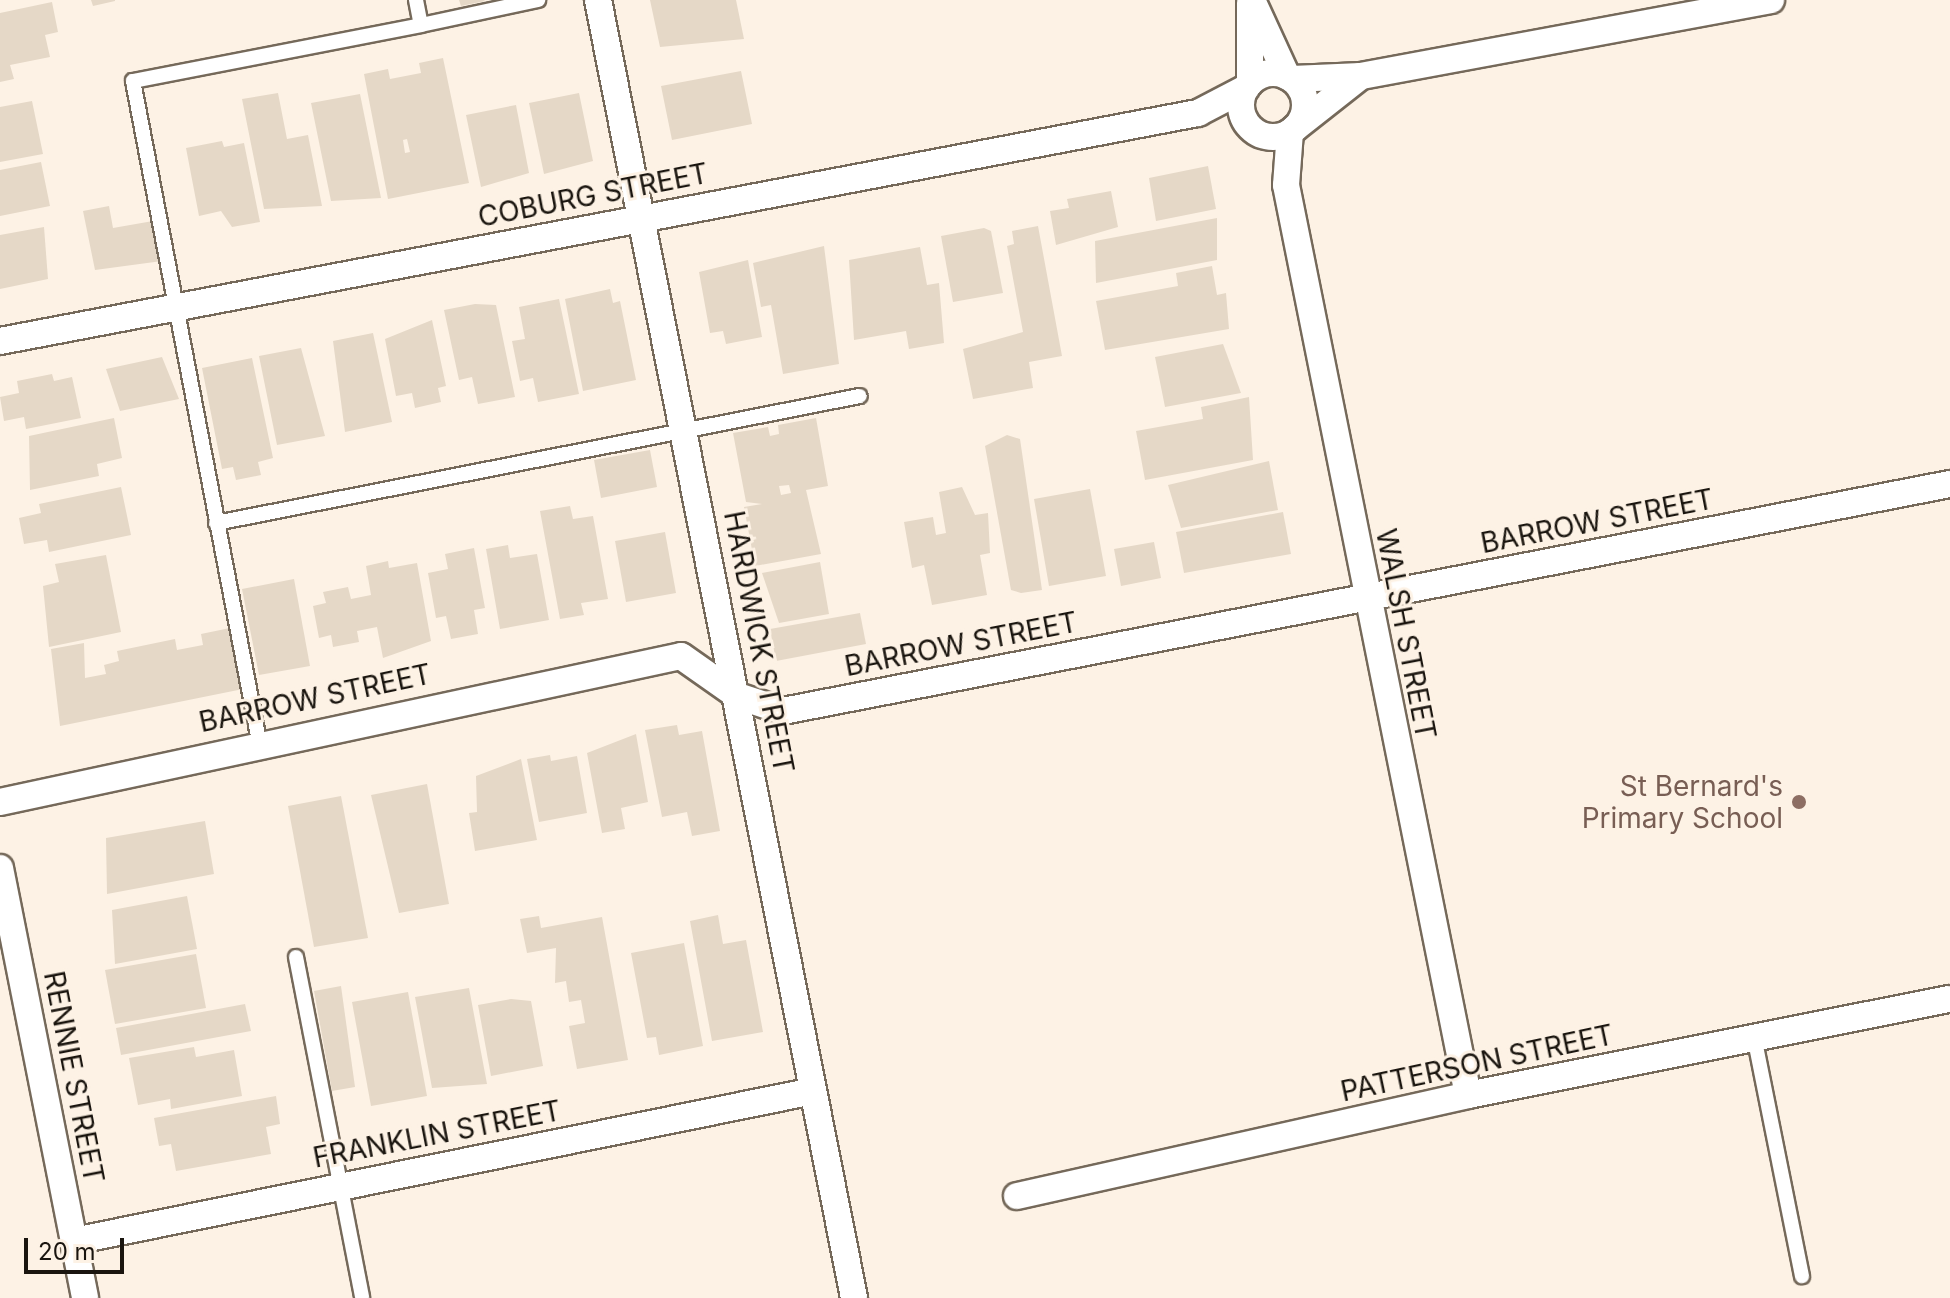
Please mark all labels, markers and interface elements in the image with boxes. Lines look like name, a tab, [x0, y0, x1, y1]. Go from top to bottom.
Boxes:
street label: COBURG STREET	[475, 156, 711, 234]
street label: BARROW STREET	[1478, 482, 1716, 560]
street label: HARDWICK STREET	[717, 508, 801, 776]
street label: WALSH STREET	[1369, 526, 1443, 742]
street label: BARROW STREET	[842, 605, 1080, 683]
street label: BARROW STREET	[196, 657, 434, 739]
place label: St Bernard's Primary School	[1582, 769, 1783, 835]
marker: St Bernard's Primary School	[1790, 793, 1808, 811]
street label: RENNIE STREET	[37, 968, 111, 1186]
street label: PATTERSON STREET	[1338, 1018, 1616, 1108]
street label: FRANKLIN STREET	[310, 1093, 564, 1175]
scale bar	[28, 1222, 128, 1272]
text: 20 m	[38, 1237, 96, 1266]

